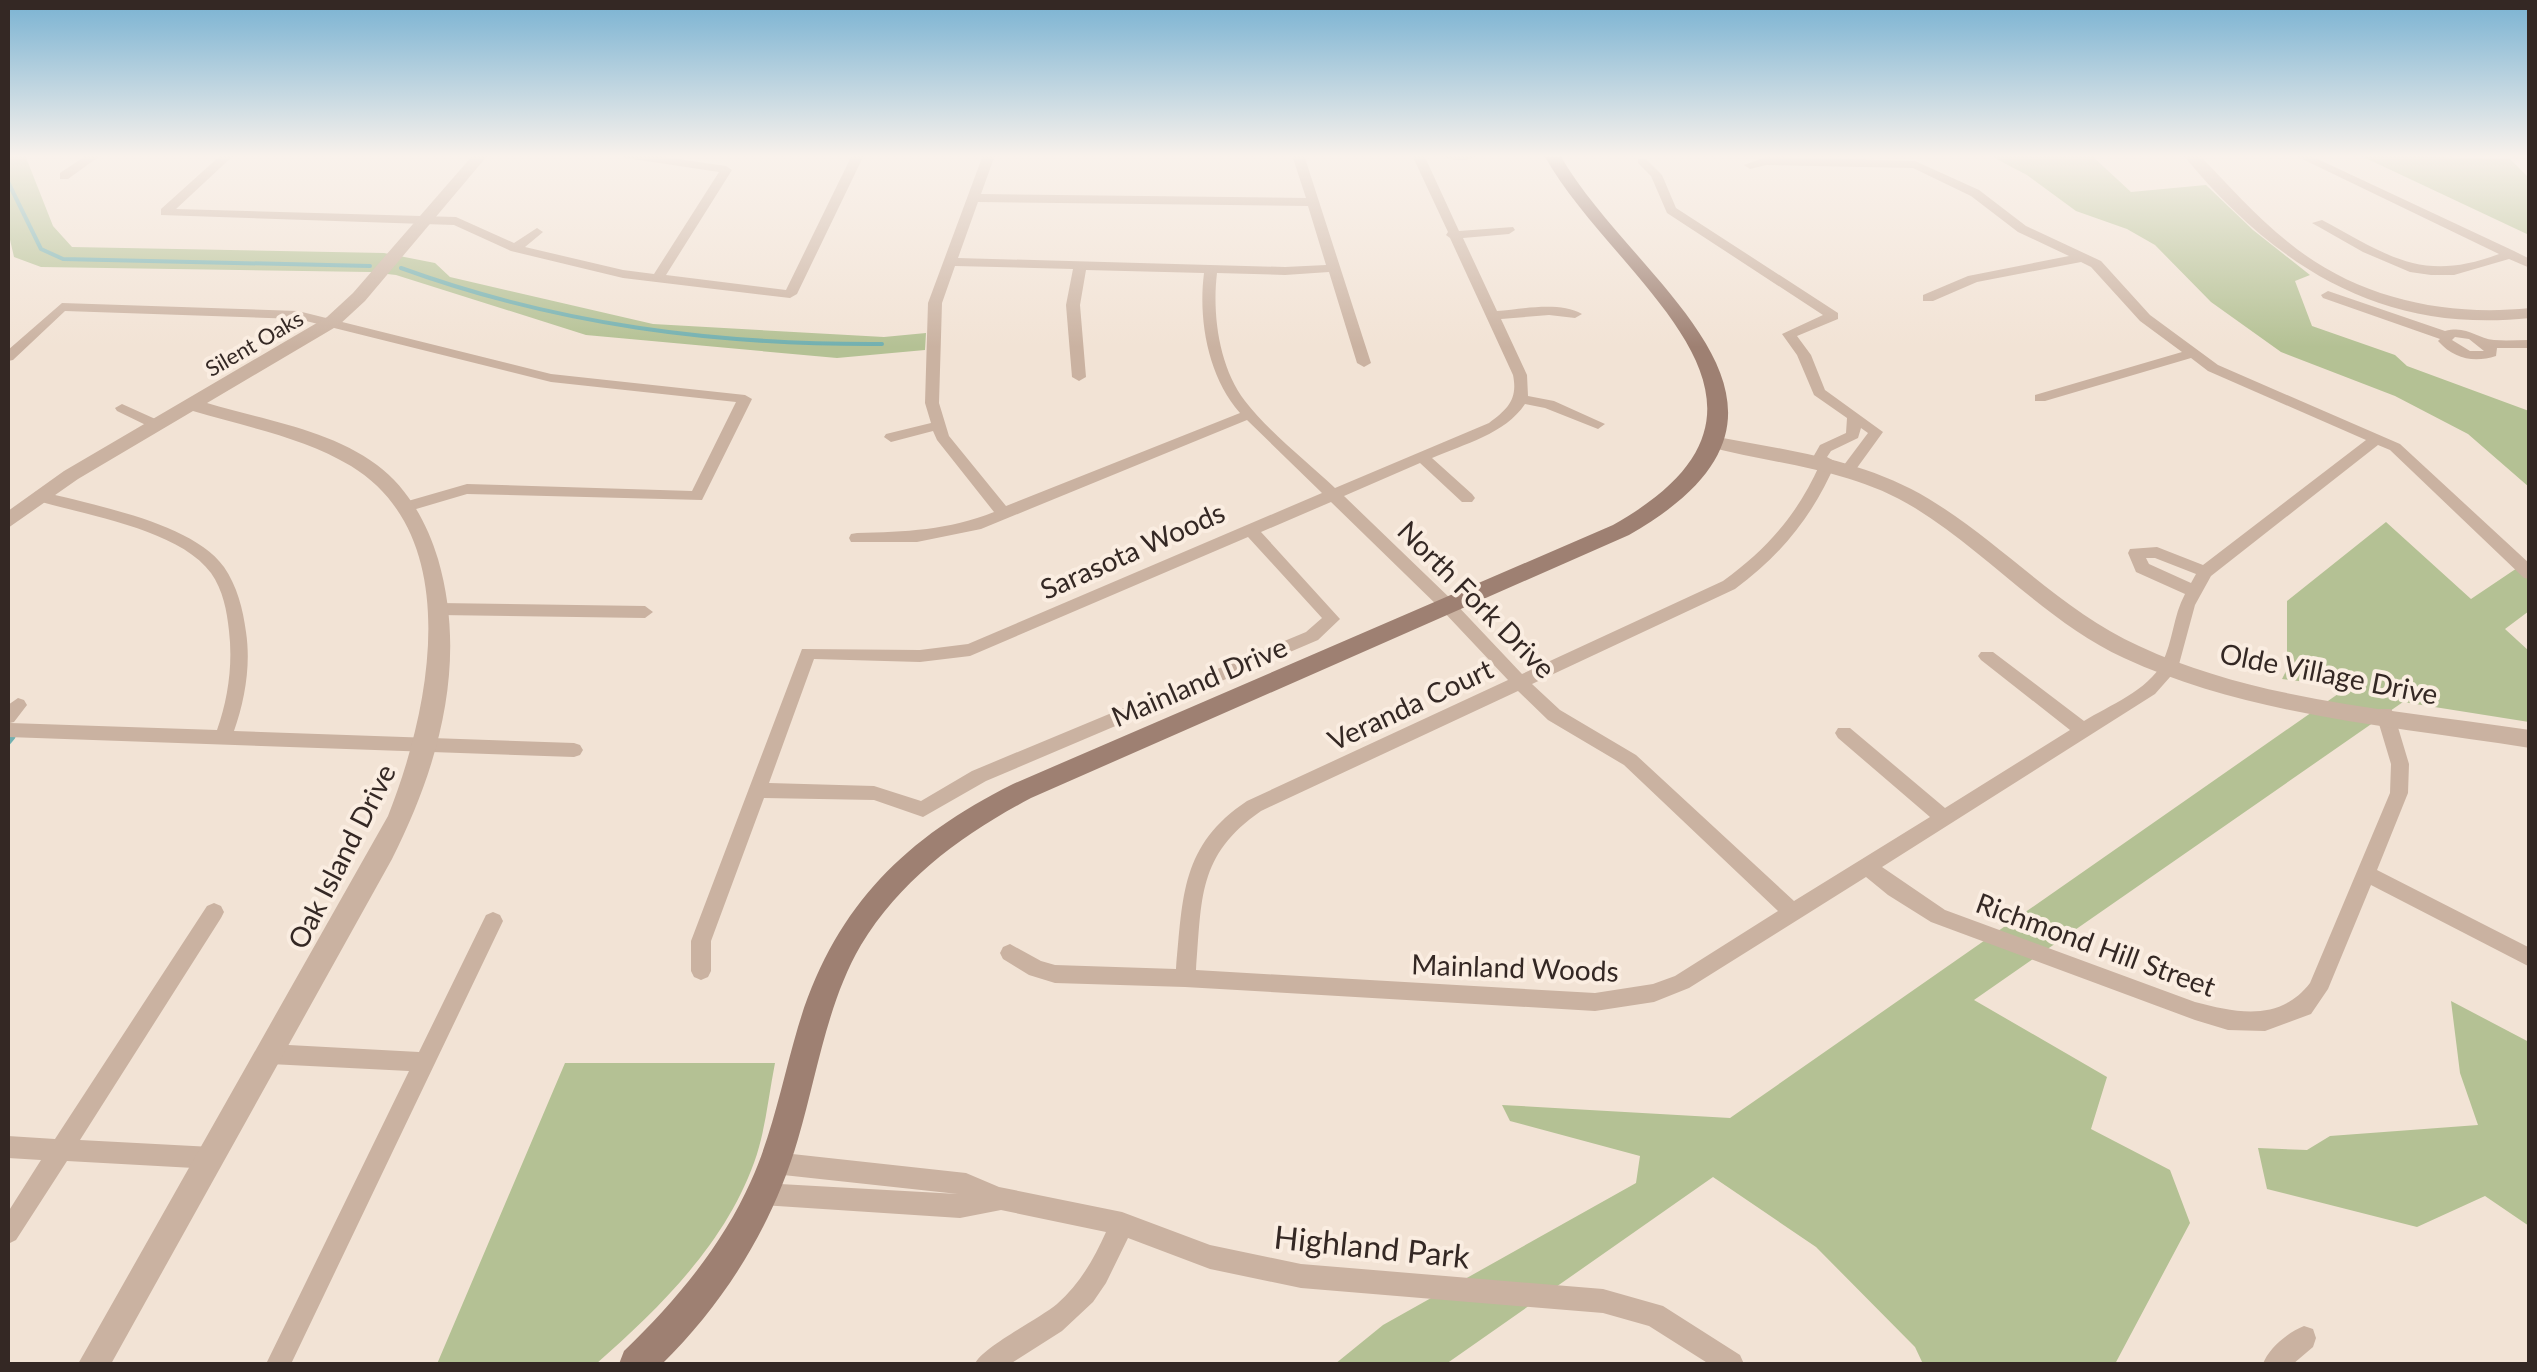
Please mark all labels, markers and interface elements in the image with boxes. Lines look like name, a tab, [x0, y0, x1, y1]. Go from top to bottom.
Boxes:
street label: Silent Oaks	[200, 304, 308, 382]
street label: Sarasota Woods	[1035, 494, 1229, 606]
street label: North Fork Drive	[1391, 513, 1563, 685]
street label: Mainland Drive	[1106, 629, 1292, 733]
street label: Olde Village Drive	[2217, 635, 2441, 711]
street label: Veranda Court	[1322, 651, 1498, 757]
street label: Oak Island Drive	[280, 758, 402, 954]
street label: Richmond Hill Street	[1972, 885, 2220, 1003]
street label: Mainland Woods	[1411, 946, 1619, 988]
street label: Highland Park	[1272, 1216, 1472, 1276]

